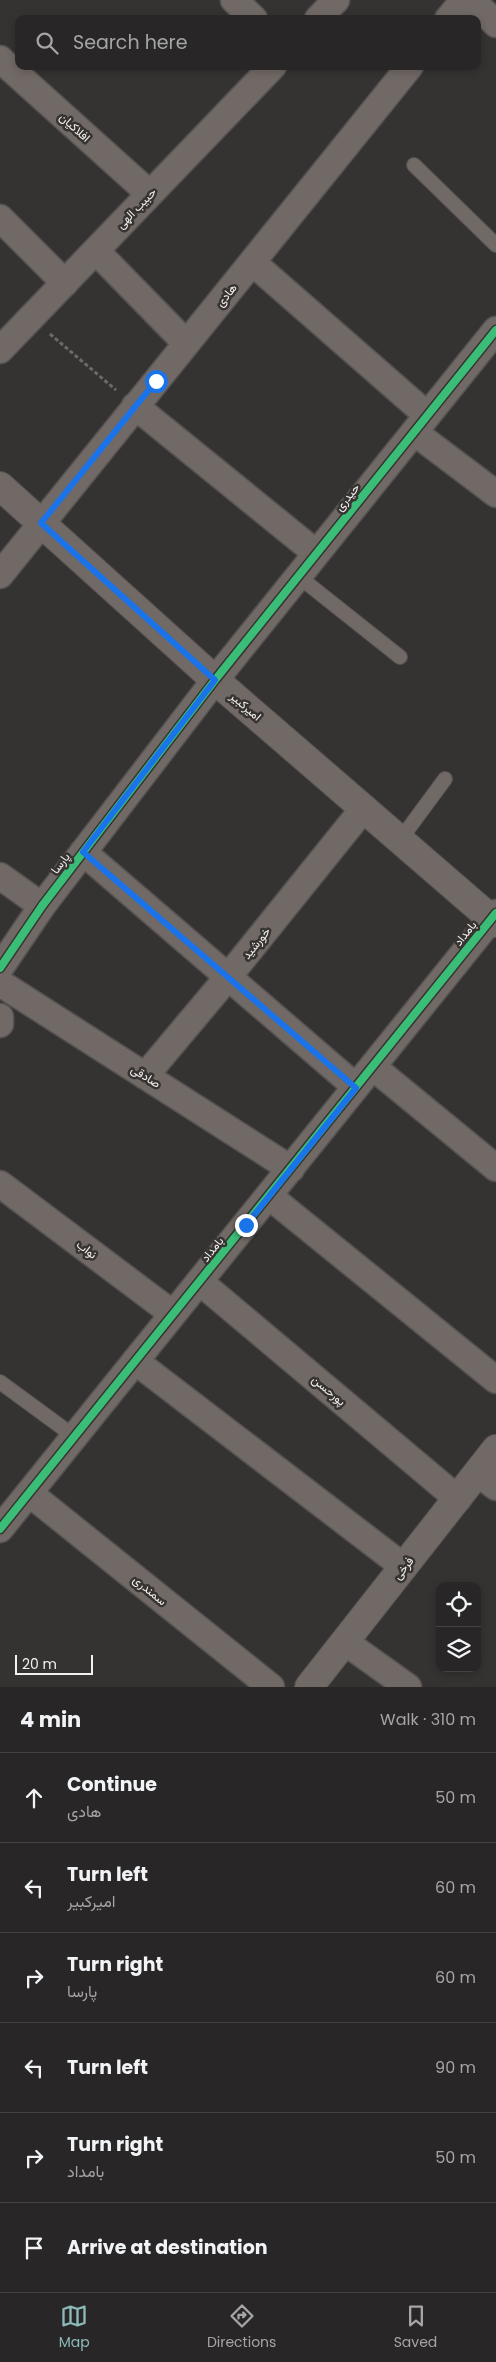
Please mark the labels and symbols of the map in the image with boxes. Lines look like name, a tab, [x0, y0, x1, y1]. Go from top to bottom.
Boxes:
street label: افلاکیان	[56, 108, 94, 146]
street label: حبیب الهی	[112, 184, 160, 232]
street label: هادی	[211, 280, 241, 310]
route start	[145, 370, 168, 393]
street label: حیدری	[331, 479, 363, 515]
street label: امیرکبیر	[226, 687, 265, 724]
street label: پارسا	[46, 849, 74, 877]
street label: بامداد	[450, 917, 480, 949]
street label: خورشید	[238, 923, 274, 963]
street label: صادقی	[128, 1060, 164, 1092]
route end	[235, 1214, 258, 1237]
street label: بامداد	[197, 1233, 227, 1265]
street label: نواب	[73, 1236, 101, 1262]
street label: پورحسن	[308, 1371, 350, 1409]
street label: فرخی	[389, 1553, 417, 1583]
street label: سمندری	[129, 1571, 171, 1609]
scale bar	[15, 1652, 92, 1675]

